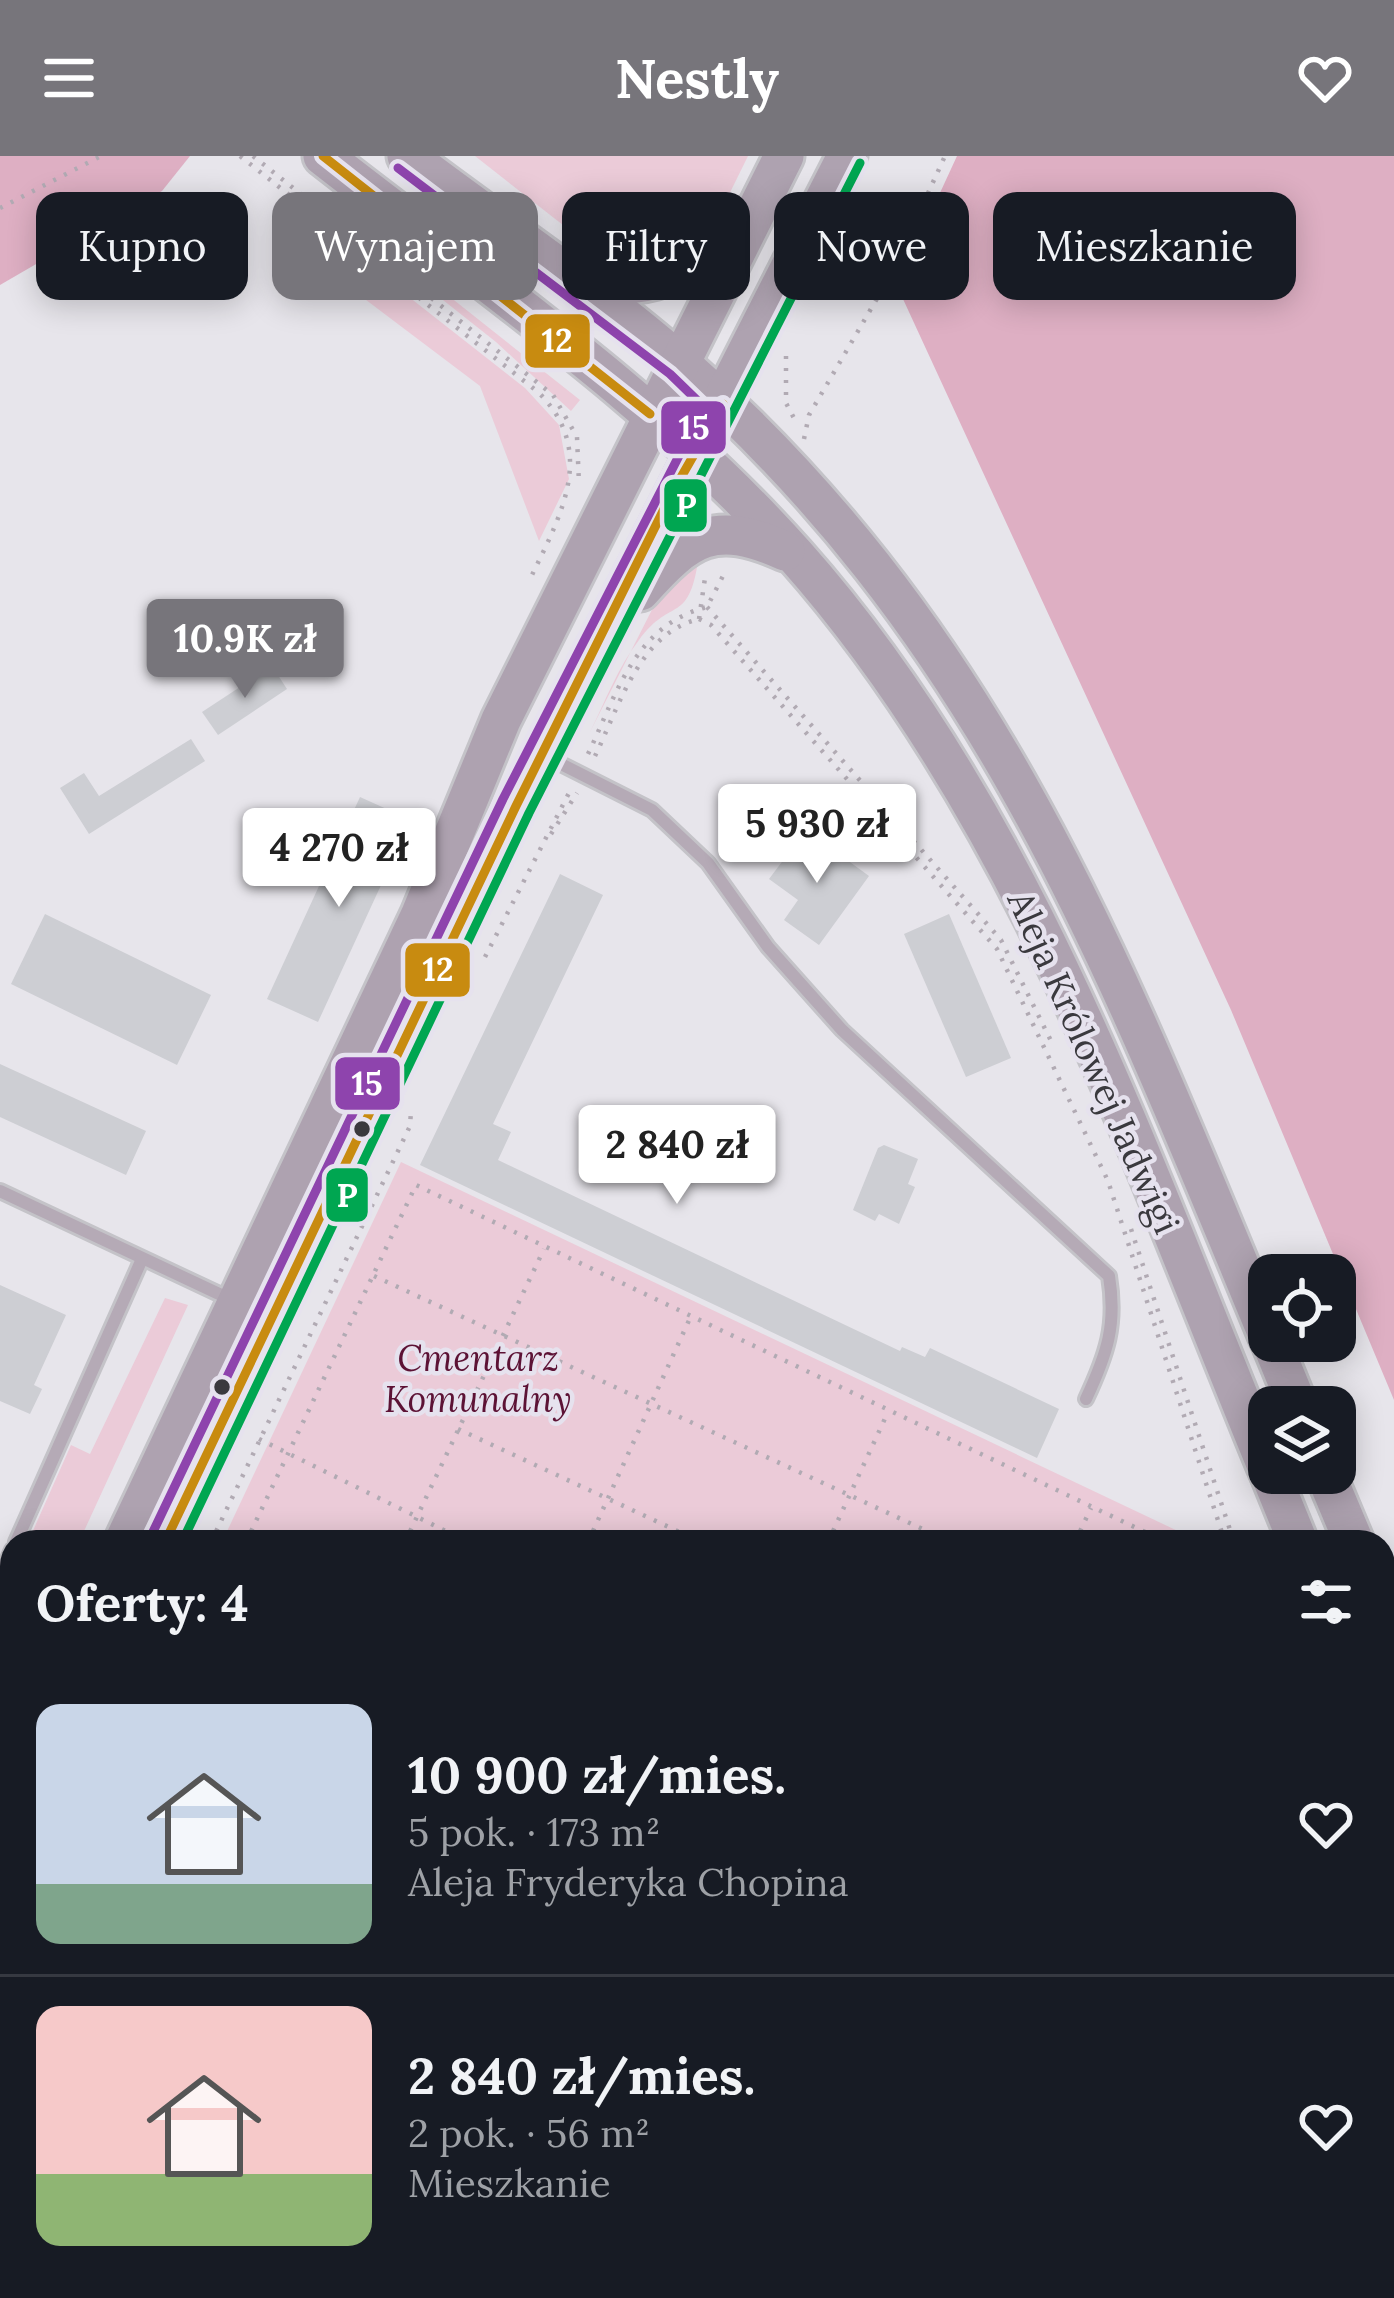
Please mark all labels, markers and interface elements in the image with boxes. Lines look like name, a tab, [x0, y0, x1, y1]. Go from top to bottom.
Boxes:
text: Nestly	[615, 44, 779, 113]
icon: menu	[36, 45, 102, 111]
icon: heart	[1292, 45, 1358, 111]
chip: Kupno	[36, 192, 248, 300]
chip: Wynajem	[272, 192, 538, 300]
chip: Filtry	[562, 192, 750, 300]
chip: Nowe	[774, 192, 969, 300]
chip: Mieszkanie	[993, 192, 1296, 300]
line badge: 12	[523, 312, 592, 370]
text: 12	[542, 319, 573, 361]
line badge: 15	[659, 399, 728, 456]
text: 15	[678, 406, 710, 448]
line badge: P	[662, 477, 709, 534]
text: P	[675, 484, 697, 526]
pin: 10.9K zł	[121, 599, 369, 701]
text: 10.9K zł	[174, 613, 316, 663]
pin: 5 930 zł	[693, 784, 941, 886]
text: 5 930 zł	[745, 798, 889, 848]
pin: 4 270 zł	[215, 808, 463, 910]
text: 4 270 zł	[270, 822, 408, 872]
street label: Aleja Królowej Jadwigi	[997, 883, 1190, 1240]
line badge: 12	[403, 941, 472, 999]
text: 12	[423, 948, 454, 990]
line badge: 15	[333, 1055, 402, 1112]
text: 15	[351, 1062, 383, 1104]
pin: 2 840 zł	[553, 1105, 801, 1207]
unlabelled marker	[351, 1118, 373, 1140]
text: 2 840 zł	[606, 1119, 748, 1169]
line badge: P	[324, 1166, 370, 1224]
text: P	[336, 1174, 358, 1216]
map controls	[1248, 1254, 1356, 1494]
button: locate	[1248, 1254, 1356, 1362]
park label: Cmentarz Komunalny	[384, 1335, 572, 1422]
unlabelled marker	[211, 1376, 233, 1398]
button: layers	[1248, 1386, 1356, 1494]
icon: filters	[1293, 1569, 1359, 1635]
text: Oferty: 4	[36, 1570, 249, 1635]
text: 10 900 zł/mies.	[408, 1742, 786, 1807]
icon: home	[132, 1752, 276, 1896]
icon: heart	[1293, 1791, 1359, 1857]
text: 5 pok. · 173 m²	[408, 1807, 660, 1857]
text: Aleja Fryderyka Chopina	[408, 1857, 849, 1907]
text: 2 840 zł/mies.	[408, 2043, 755, 2108]
icon: home	[132, 2054, 276, 2198]
icon: heart	[1293, 2093, 1359, 2159]
text: 2 pok. · 56 m²	[408, 2108, 650, 2158]
text: Mieszkanie	[408, 2158, 611, 2208]

